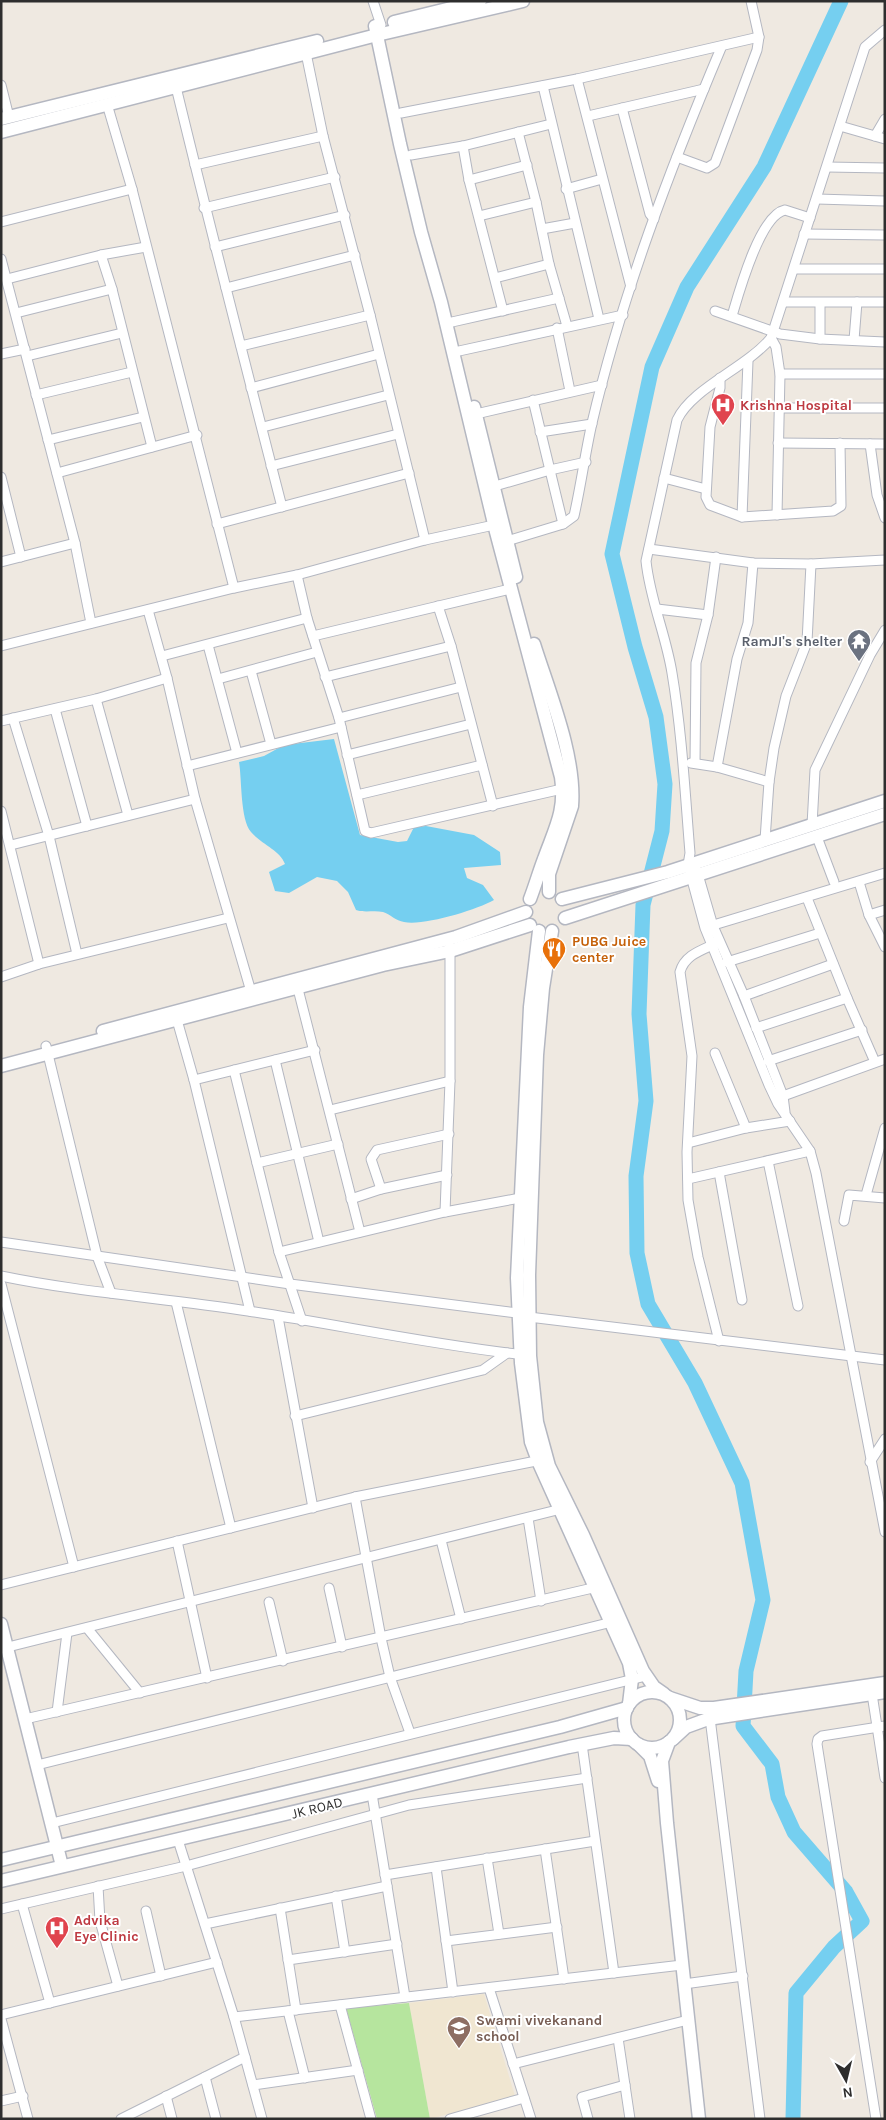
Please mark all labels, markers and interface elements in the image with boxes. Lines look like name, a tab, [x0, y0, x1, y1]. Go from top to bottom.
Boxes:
hospital icon: Krishna Hospital	[710, 392, 736, 426]
place label: Krishna Hospital	[740, 397, 852, 414]
temple icon: RamJI's shelter	[846, 628, 872, 662]
place label: RamJI's shelter	[741, 633, 843, 650]
place label: PUBG Juice center	[572, 933, 646, 966]
restaurant icon: PUBG Juice center	[541, 936, 567, 970]
street label: JK ROAD	[290, 1793, 344, 1823]
place label: Advika Eye Clinic	[74, 1912, 139, 1945]
hospital icon: Advika Eye Clinic	[44, 1915, 70, 1949]
place label: Swami vivekanand school	[476, 2012, 602, 2045]
school or university icon: Swami vivekanand school	[446, 2015, 472, 2049]
north arrow	[821, 2055, 871, 2105]
text: N	[842, 2083, 854, 2101]

